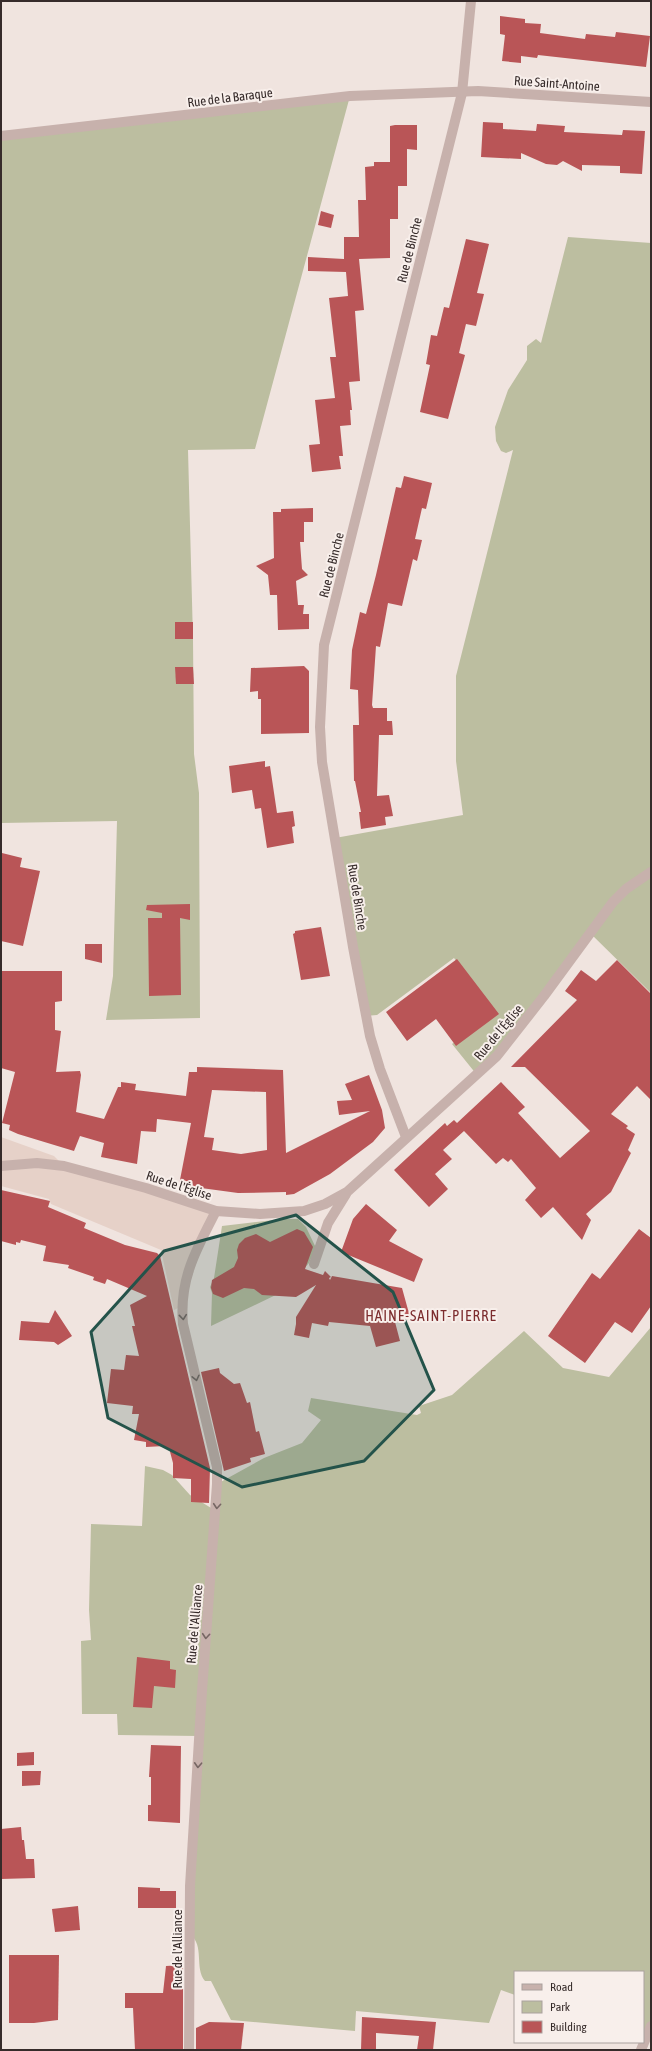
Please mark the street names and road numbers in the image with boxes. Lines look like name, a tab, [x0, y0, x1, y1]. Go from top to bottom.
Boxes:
street label: Rue Saint-Antoine	[514, 73, 600, 94]
street label: Rue de la Baraque	[187, 85, 274, 110]
street label: Rue de Binche	[394, 216, 425, 284]
street label: Rue de Binche	[316, 531, 347, 599]
street label: Rue de Binche	[345, 863, 370, 931]
street label: Rue de l'Église	[471, 1001, 526, 1063]
street label: Rue de l'Église	[144, 1168, 214, 1203]
street label: Rue de l'Alliance	[184, 1584, 205, 1664]
street label: Rue de l'Alliance	[170, 1909, 185, 1989]

